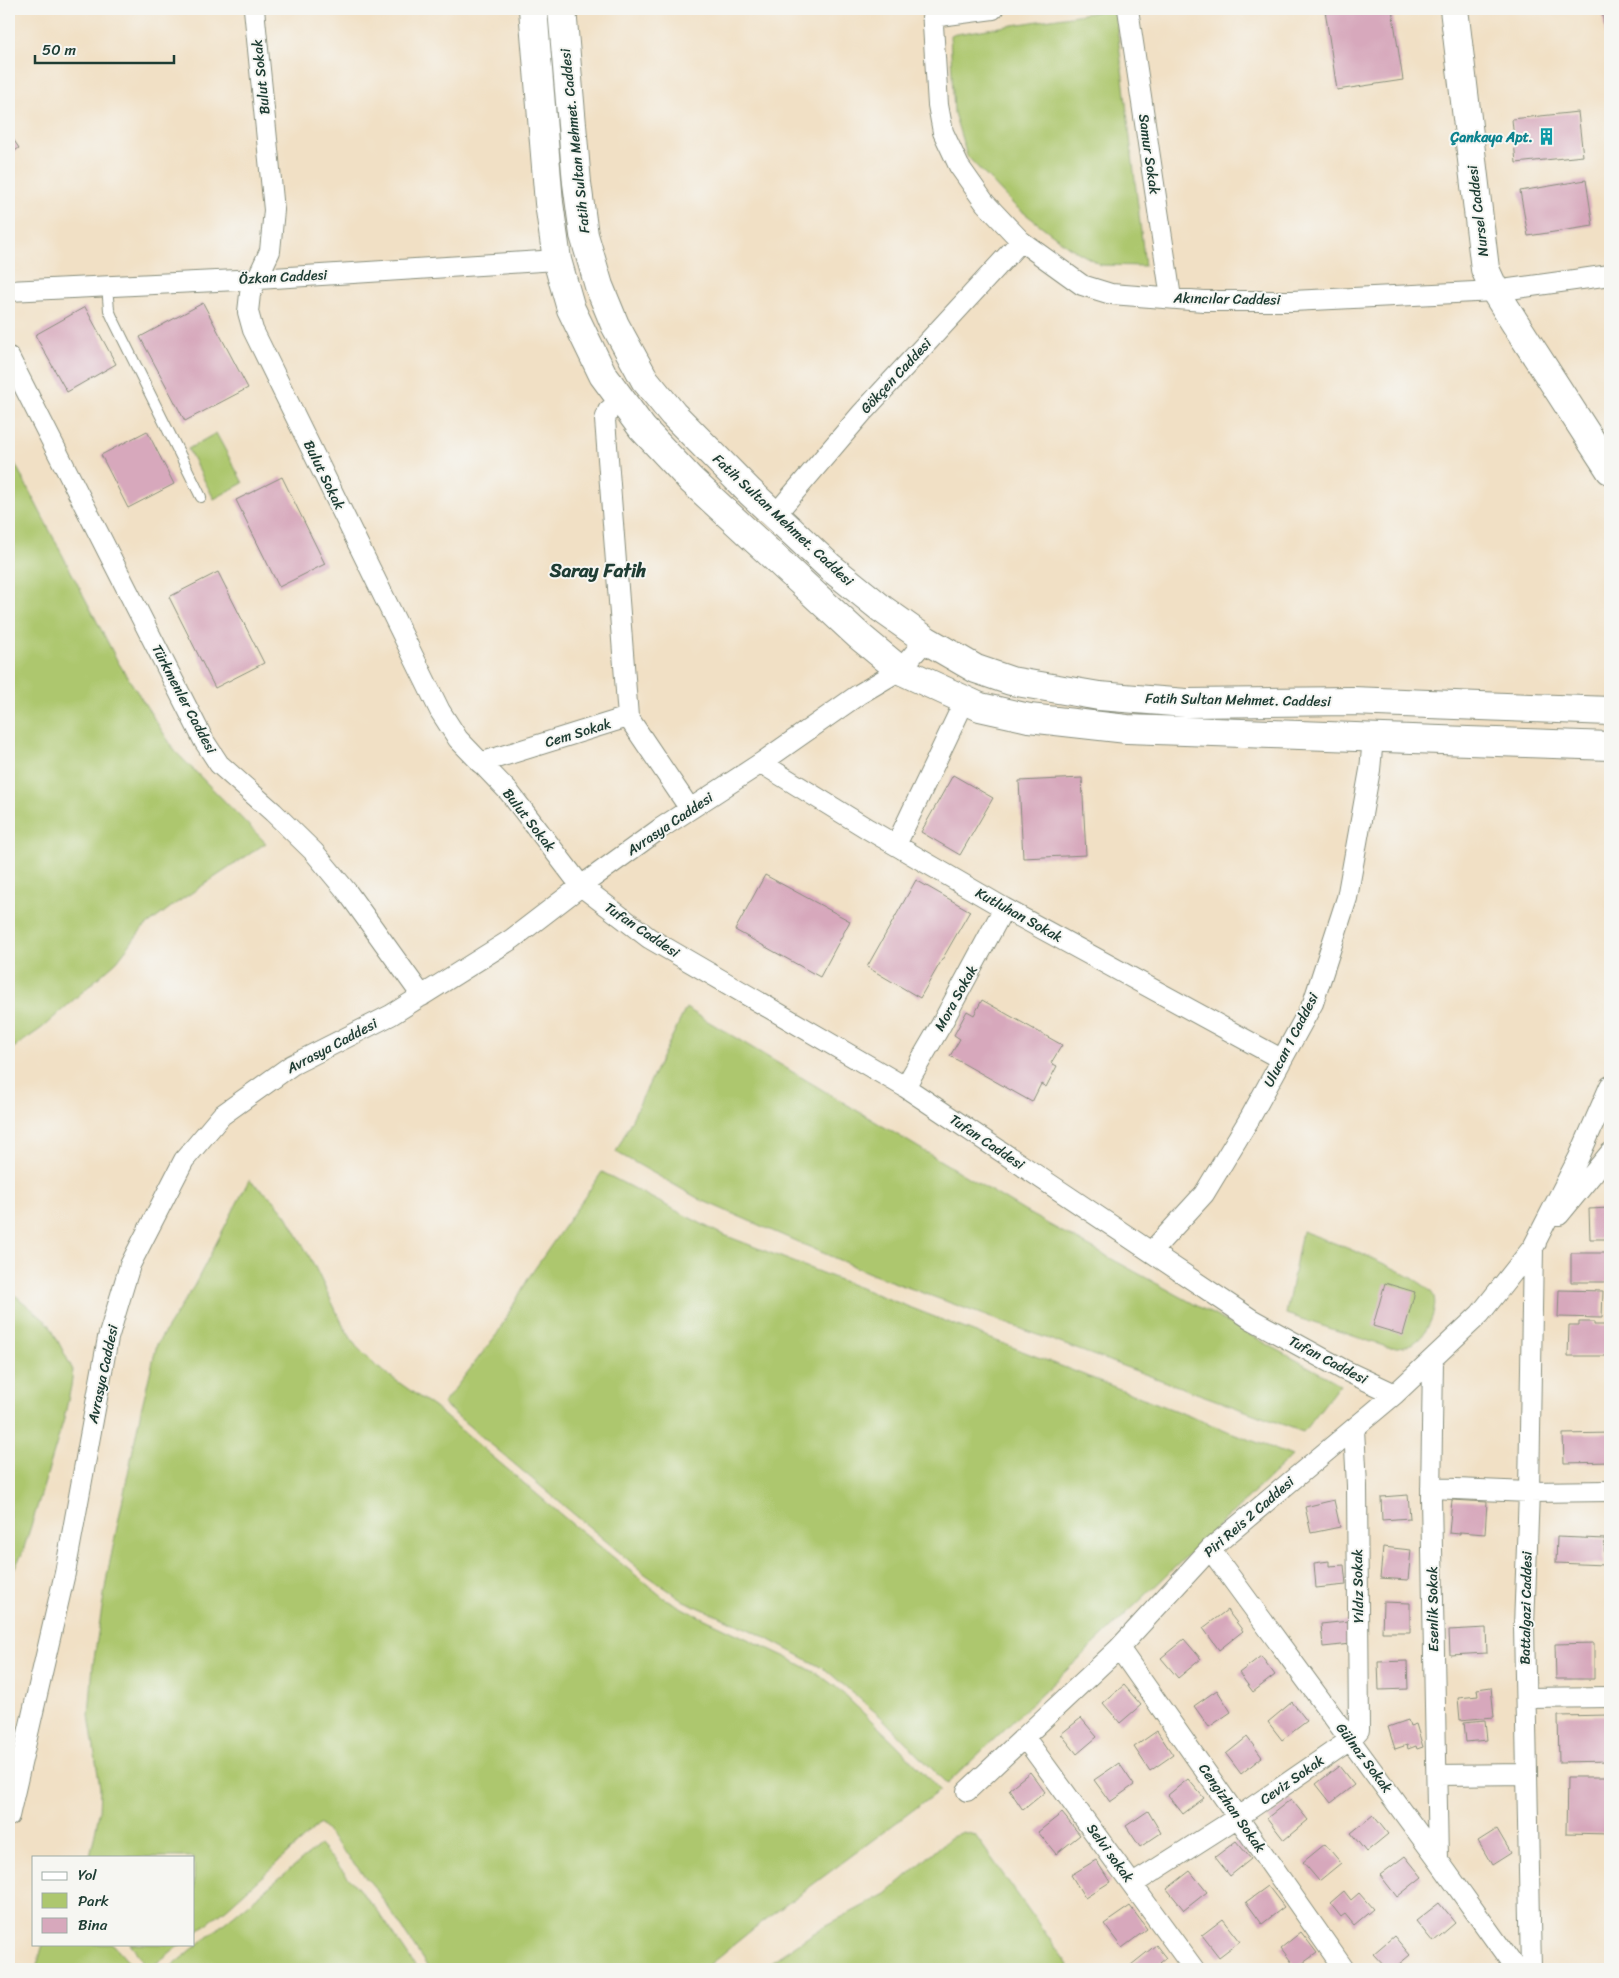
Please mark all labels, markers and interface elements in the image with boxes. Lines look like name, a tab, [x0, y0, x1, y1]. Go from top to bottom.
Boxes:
scale bar	[35, 32, 174, 64]
text: 50 m	[42, 37, 77, 63]
street label: Bulut Sokak	[245, 38, 277, 116]
street label: Fatih Sultan Mehmet. Caddesi	[553, 46, 597, 235]
street label: Samur Sokak	[1131, 112, 1167, 196]
place label: Çankaya Apt.	[1449, 125, 1533, 150]
building icon: Çankaya Apt.	[1537, 127, 1557, 147]
street label: Nursel Caddesi	[1460, 163, 1496, 258]
street label: Özkan Caddesi	[238, 262, 329, 292]
street label: Akıncılar Caddesi	[1172, 286, 1282, 312]
street label: Gökçen Caddesi	[854, 331, 939, 420]
street label: Bulut Sokak	[296, 436, 352, 515]
street label: Fatih Sultan Mehmet. Caddesi	[707, 448, 860, 593]
district label: Saray Fatih	[549, 554, 646, 587]
street label: Türkmenler Caddesi	[145, 640, 224, 759]
street label: Fatih Sultan Mehmet. Caddesi	[1145, 686, 1332, 714]
street label: Cem Sokak	[542, 711, 614, 755]
street label: Bulut Sokak	[496, 783, 562, 858]
street label: Avrasya Caddesi	[621, 785, 719, 863]
street label: Kutluhan Sokak	[971, 881, 1067, 949]
street label: Tufan Caddesi	[599, 895, 686, 965]
street label: Mora Sokak	[927, 960, 985, 1036]
street label: Ulucan 1 Caddesi	[1256, 987, 1326, 1092]
street label: Avrasya Caddesi	[281, 1011, 383, 1081]
street label: Tufan Caddesi	[944, 1107, 1031, 1177]
street label: Avrasya Caddesi	[80, 1321, 126, 1427]
street label: Tufan Caddesi	[1284, 1329, 1373, 1392]
street label: Piri Reis 2 Caddesi	[1198, 1469, 1301, 1564]
street label: Yıldız Sokak	[1345, 1549, 1371, 1623]
street label: Battalgazi Caddesi	[1513, 1550, 1540, 1665]
street label: Esenlik Sokak	[1420, 1566, 1446, 1652]
street label: Gülnaz Sokak	[1329, 1717, 1399, 1799]
street label: Ceviz Sokak	[1254, 1748, 1330, 1812]
street label: Cengizhan Sokak	[1192, 1758, 1273, 1858]
street label: Selvi sokak	[1080, 1818, 1141, 1889]
legend	[32, 1856, 195, 1946]
text: Yol	[78, 1862, 97, 1888]
text: Park	[78, 1888, 109, 1914]
text: Bina	[78, 1912, 108, 1938]

